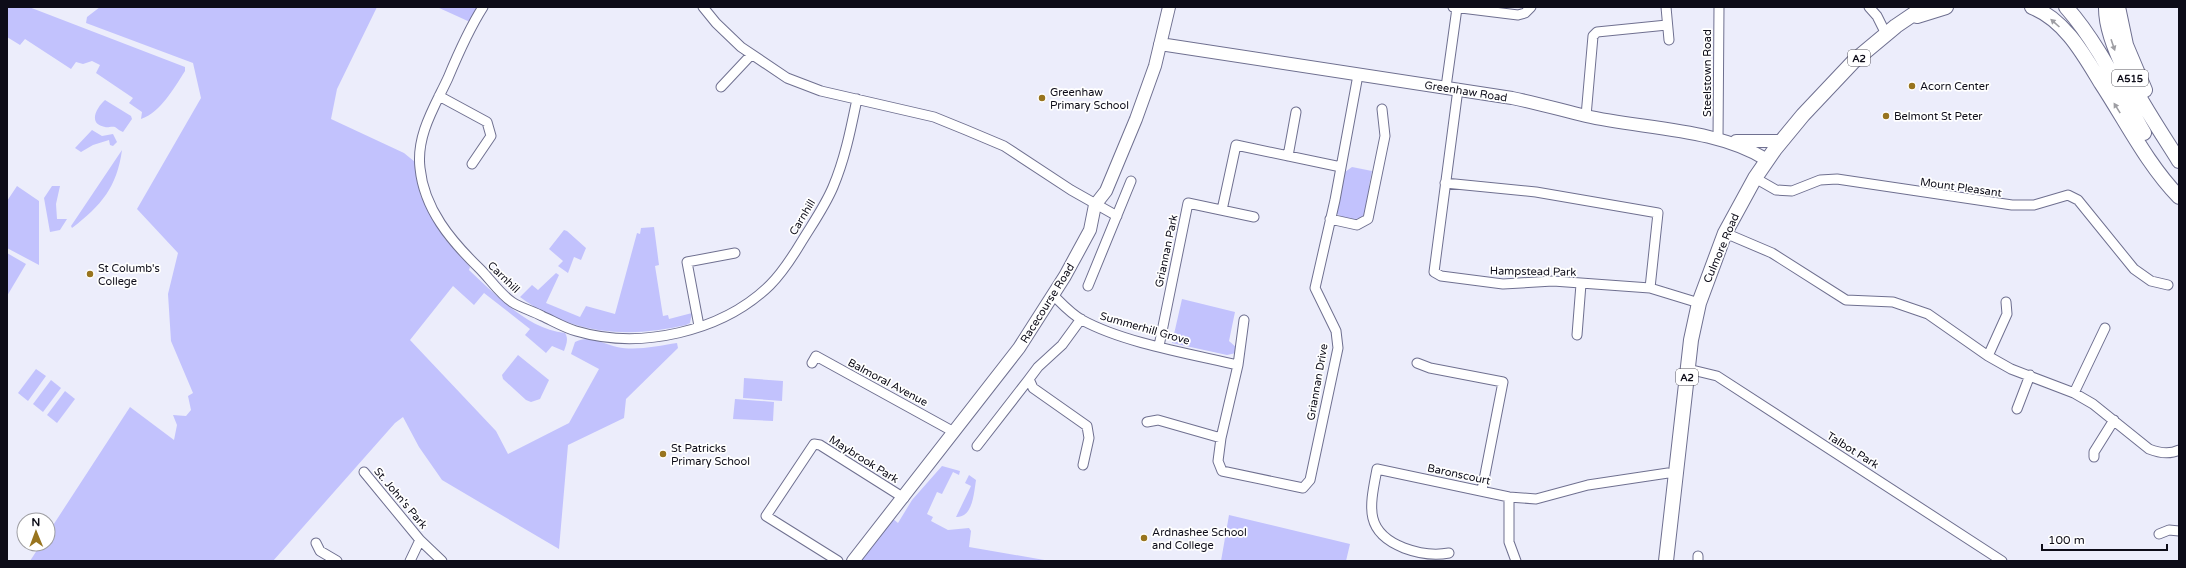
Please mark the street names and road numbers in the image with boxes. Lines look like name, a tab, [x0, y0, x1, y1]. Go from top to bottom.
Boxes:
street label: Steelstown Road	[1701, 29, 1714, 117]
road number: A2	[1848, 50, 1870, 66]
road number: A515	[2112, 70, 2148, 86]
street label: Greenhaw Road	[1424, 79, 1508, 104]
street label: Mount Pleasant	[1919, 175, 2003, 200]
street label: Carnhill	[787, 197, 818, 238]
street label: Culmore Road	[1701, 211, 1742, 285]
street label: Griannan Park	[1152, 214, 1181, 289]
street label: Carnhill	[485, 259, 522, 296]
street label: Racecourse Road	[1018, 261, 1077, 346]
street label: Hampstead Park	[1490, 264, 1576, 279]
street label: Summerhill Grove	[1098, 309, 1191, 348]
street label: Griannan Drive	[1304, 343, 1331, 421]
street label: Balmoral Avenue	[846, 356, 930, 409]
road number: A2	[1676, 369, 1698, 385]
street label: Talbot Park	[1824, 429, 1881, 472]
street label: Maybrook Park	[827, 433, 901, 486]
street label: Baronscourt	[1426, 461, 1492, 488]
street label: St. John's Park	[371, 465, 430, 532]

